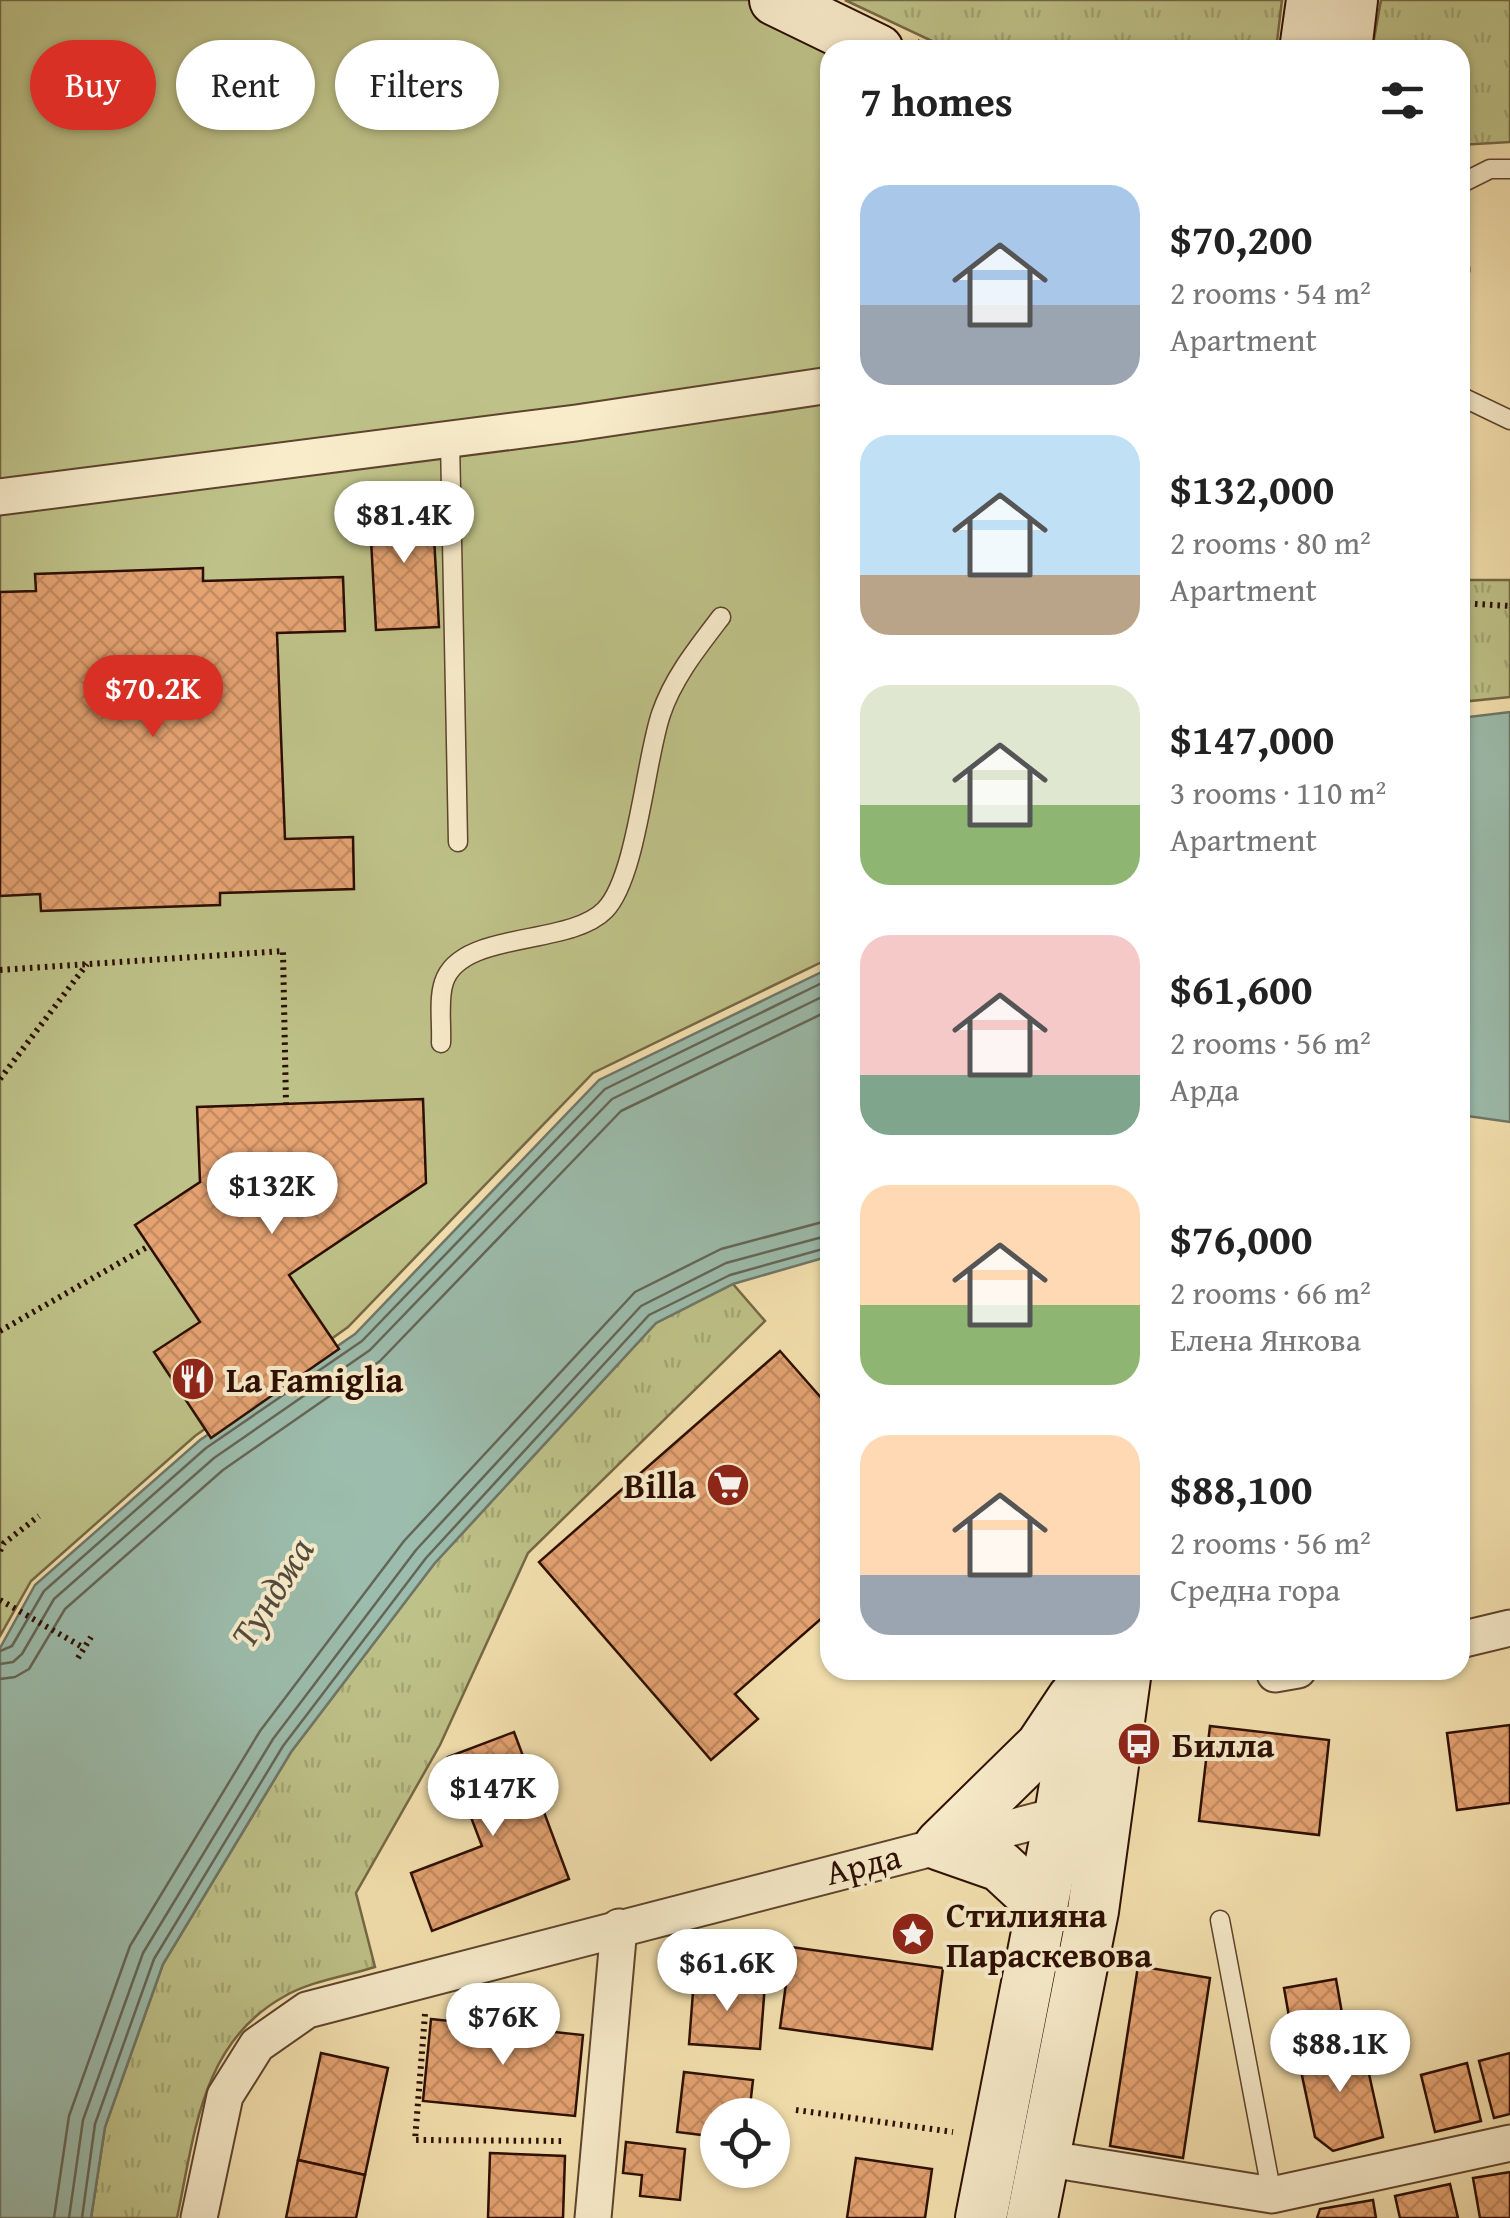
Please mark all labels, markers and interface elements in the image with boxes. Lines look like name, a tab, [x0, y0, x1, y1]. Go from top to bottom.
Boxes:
chip: Buy	[30, 40, 156, 130]
chip: Rent	[176, 40, 315, 130]
chip: Filters	[335, 40, 499, 130]
text: 7 homes	[860, 70, 1013, 131]
icon: filters	[1375, 73, 1430, 128]
text: $70,200	[1170, 208, 1312, 269]
icon: home	[940, 225, 1060, 345]
text: 2 rooms · 54 m²	[1170, 269, 1371, 316]
text: Apartment	[1170, 316, 1317, 363]
text: $132,000	[1170, 458, 1334, 519]
icon: home	[940, 475, 1060, 595]
pin: $81.4K	[323, 481, 485, 566]
text: $81.4K	[356, 490, 452, 537]
text: 2 rooms · 80 m²	[1170, 519, 1371, 566]
text: Apartment	[1170, 566, 1317, 613]
pin: $70.2K	[72, 655, 234, 740]
text: $70.2K	[105, 664, 201, 711]
text: $147,000	[1170, 708, 1334, 769]
icon: home	[940, 725, 1060, 845]
text: 3 rooms · 110 m²	[1170, 769, 1386, 816]
text: Apartment	[1170, 816, 1317, 863]
text: $61,600	[1170, 958, 1312, 1019]
icon: home	[940, 975, 1060, 1095]
text: 2 rooms · 56 m²	[1170, 1019, 1371, 1066]
text: Арда	[1170, 1066, 1239, 1113]
pin: $132K	[202, 1152, 342, 1237]
text: $132K	[229, 1161, 315, 1208]
text: $76,000	[1170, 1208, 1312, 1269]
icon: home	[940, 1225, 1060, 1345]
text: 2 rooms · 66 m²	[1170, 1269, 1371, 1316]
text: Елена Янкова	[1170, 1316, 1361, 1363]
place label: La Famiglia	[226, 1354, 404, 1405]
restaurant icon: La Famiglia	[170, 1356, 216, 1402]
text: $88,100	[1170, 1458, 1312, 1519]
place label: Billa	[624, 1460, 696, 1511]
supermarket icon: Billa	[705, 1462, 751, 1508]
icon: home	[940, 1475, 1060, 1595]
text: 2 rooms · 56 m²	[1170, 1519, 1371, 1566]
water label: Тунджа	[215, 1525, 327, 1658]
text: Средна гора	[1170, 1566, 1340, 1613]
place label: Билла	[1172, 1719, 1275, 1770]
bus stop icon: Билла	[1116, 1721, 1162, 1767]
pin: $147K	[423, 1754, 563, 1839]
text: $147K	[450, 1763, 536, 1810]
street label: Арда	[820, 1830, 906, 1898]
place label: Стилияна Параскевова	[946, 1889, 1152, 1980]
place icon: Стилияна Параскевова	[890, 1911, 936, 1957]
pin: $61.6K	[646, 1929, 808, 2014]
text: $61.6K	[679, 1938, 775, 1985]
pin: $76K	[444, 1983, 562, 2068]
text: $76K	[468, 1992, 538, 2039]
pin: $88.1K	[1259, 2010, 1421, 2095]
text: $88.1K	[1292, 2019, 1388, 2066]
map controls	[700, 2098, 790, 2188]
button: locate	[700, 2098, 790, 2188]

